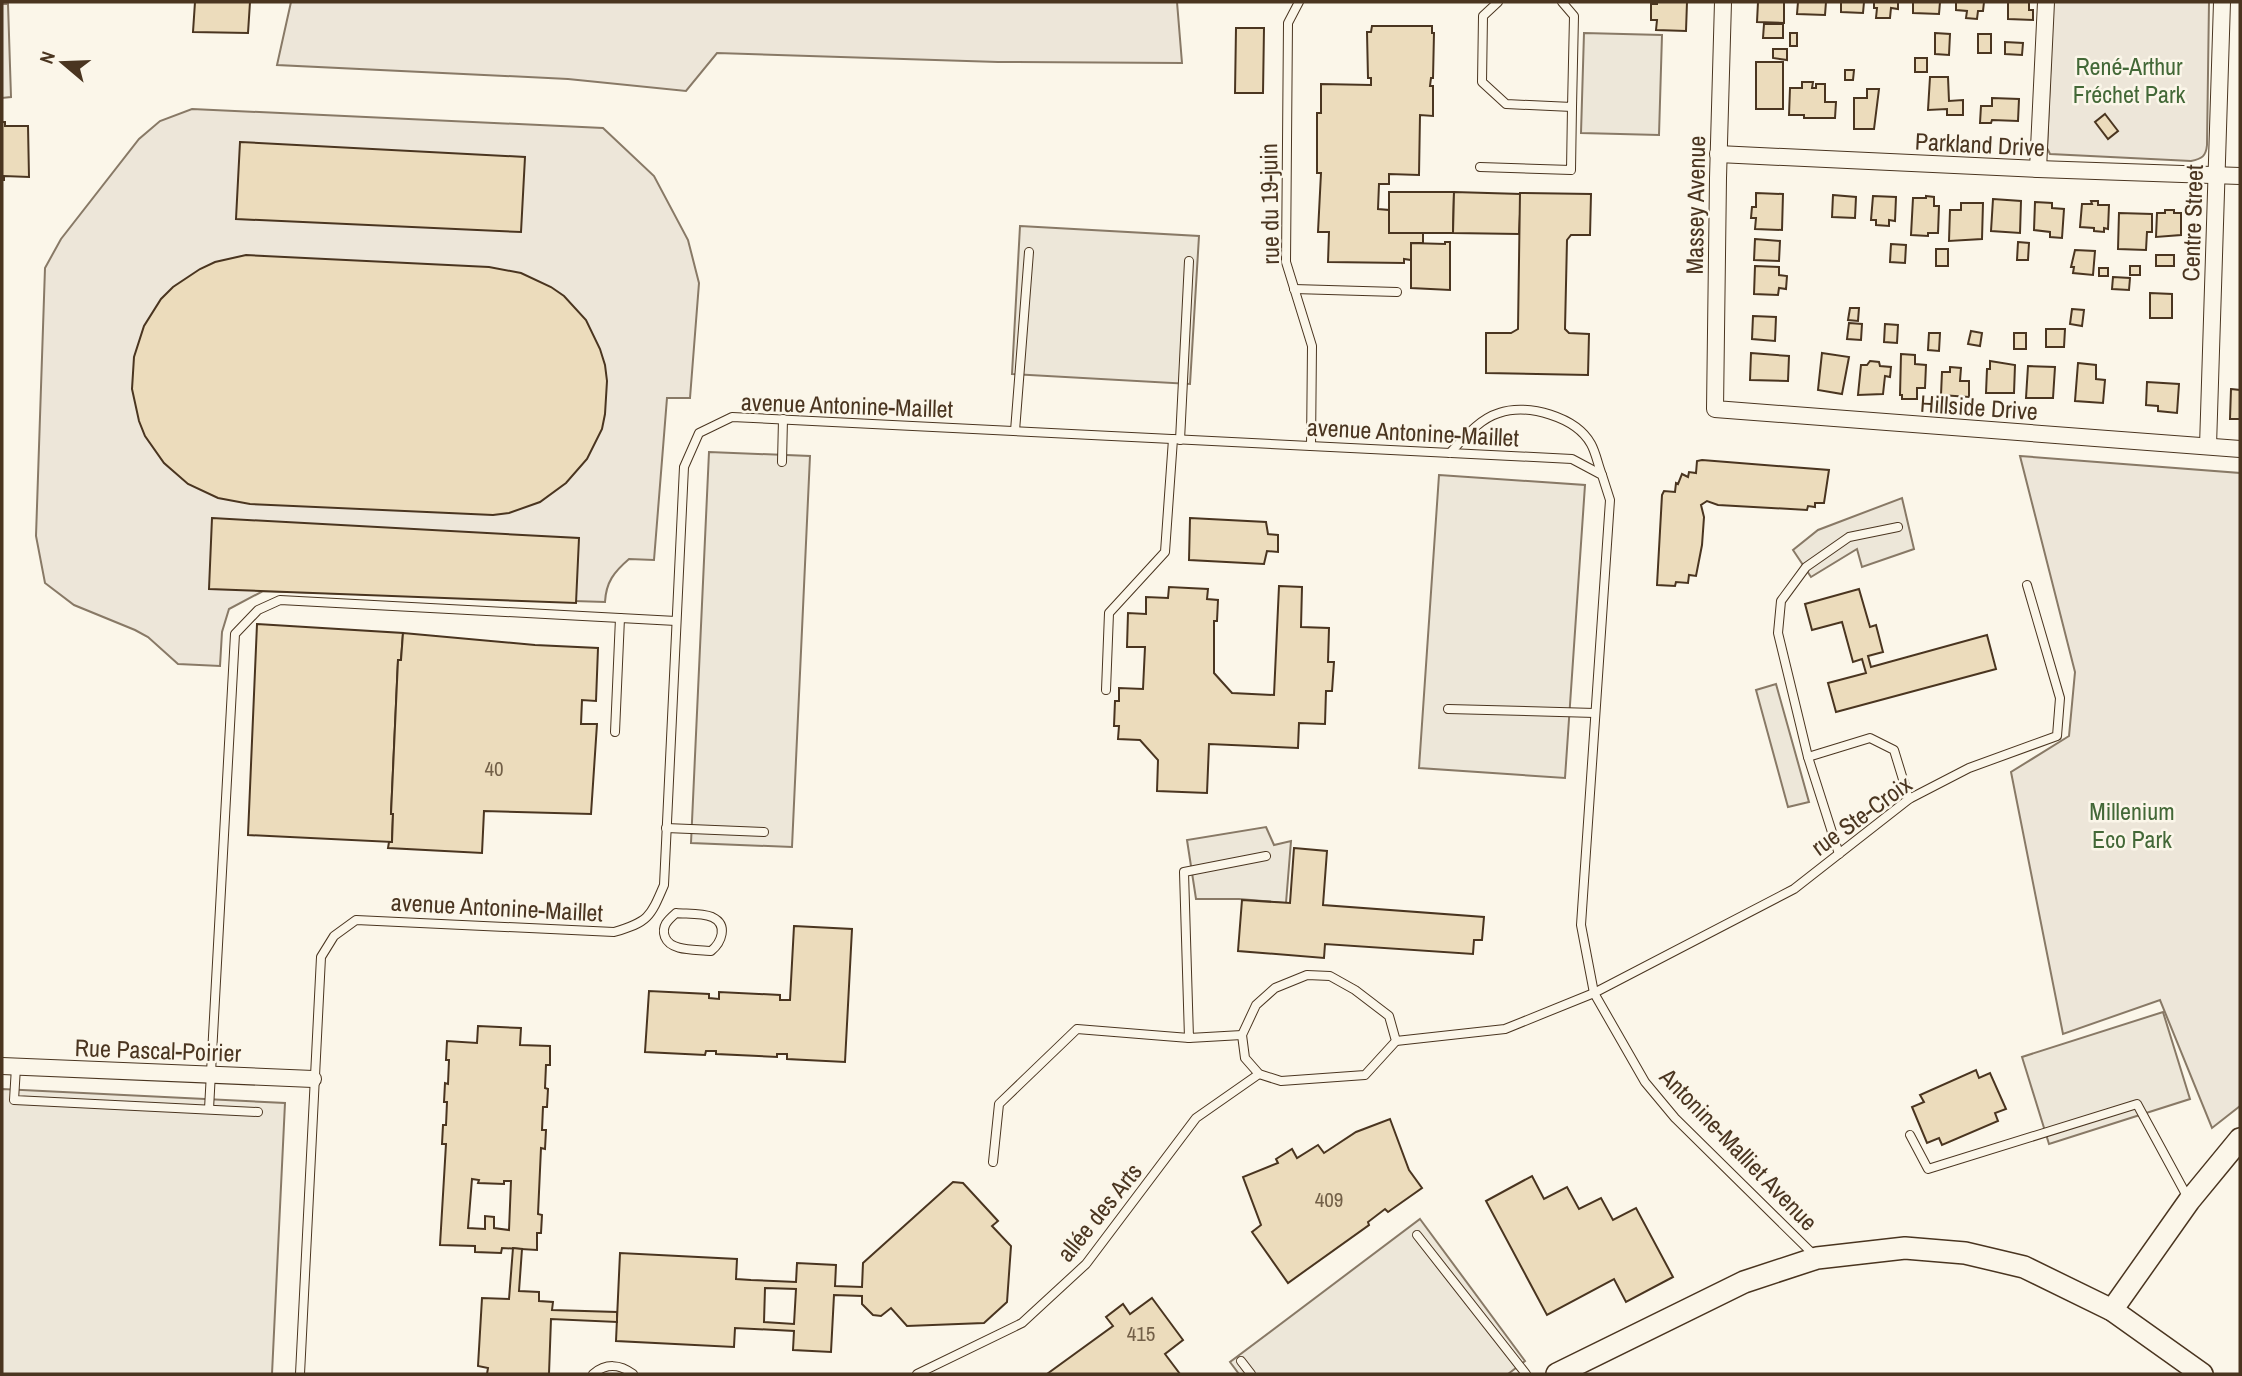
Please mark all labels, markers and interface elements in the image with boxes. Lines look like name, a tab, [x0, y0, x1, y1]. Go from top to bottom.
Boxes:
north arrow	[28, 28, 98, 98]
text: N	[33, 48, 61, 67]
park label: René-Arthur Fréchet Park	[2073, 50, 2185, 110]
street label: Parkland Drive	[1914, 125, 2046, 163]
street label: Massey Avenue	[1678, 135, 1712, 275]
street label: rue du 19-juin	[1252, 143, 1286, 265]
street label: Centre Street	[2174, 163, 2210, 282]
street label: avenue Antonine-Maillet	[740, 385, 954, 425]
street label: Hillside Drive	[1919, 387, 2039, 427]
street label: avenue Antonine-Maillet	[1306, 410, 1520, 454]
house number: 40	[484, 754, 504, 783]
street label: rue Ste-Croix	[1804, 768, 1918, 862]
park label: Millenium Eco Park	[2089, 795, 2175, 855]
street label: avenue Antonine-Maillet	[390, 885, 604, 929]
street label: Rue Pascal-Poirier	[74, 1031, 242, 1069]
street label: Antonine-Malliet Avenue	[1652, 1060, 1825, 1237]
street label: allée des Arts	[1049, 1156, 1149, 1268]
house number: 409	[1315, 1185, 1343, 1214]
house number: 415	[1127, 1319, 1155, 1348]

